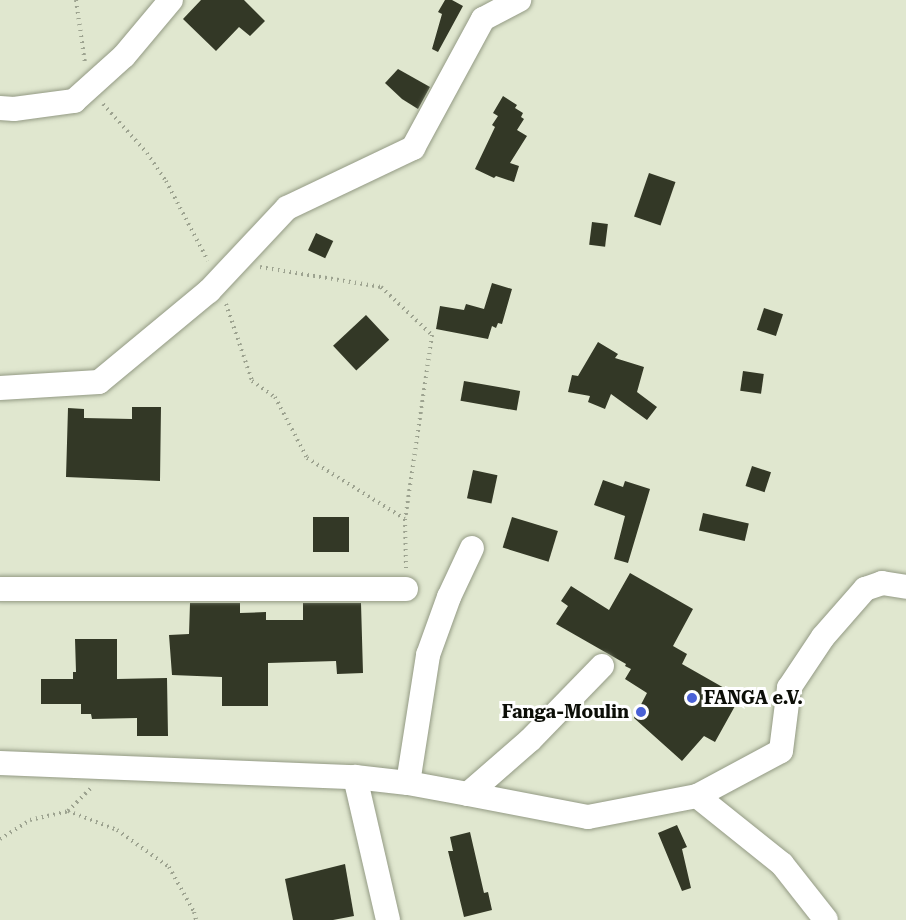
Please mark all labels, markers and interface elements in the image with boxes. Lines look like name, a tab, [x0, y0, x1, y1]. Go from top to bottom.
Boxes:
place label: FANGA e.V.	[704, 687, 803, 709]
marker: FANGA e.V.	[685, 691, 699, 705]
place label: Fanga-Moulin	[502, 701, 629, 723]
marker: Fanga-Moulin	[634, 705, 648, 719]

